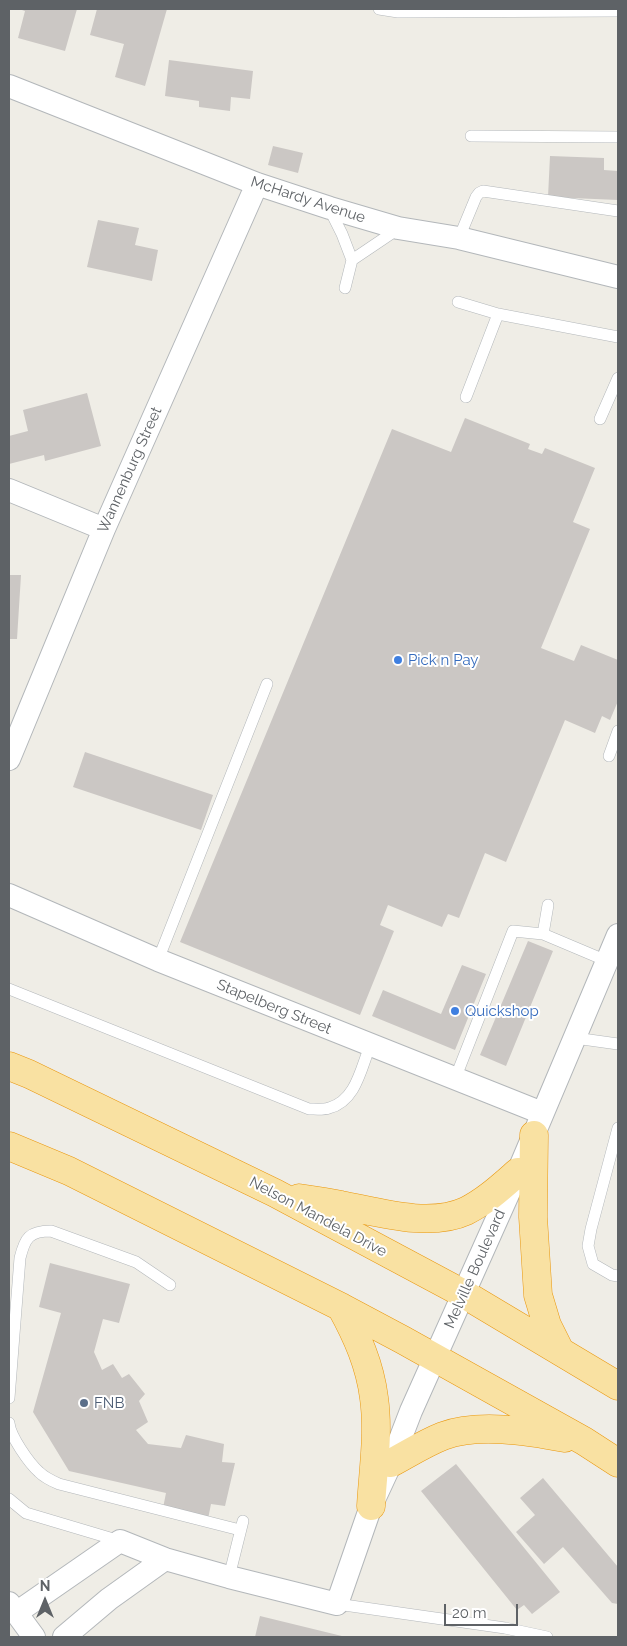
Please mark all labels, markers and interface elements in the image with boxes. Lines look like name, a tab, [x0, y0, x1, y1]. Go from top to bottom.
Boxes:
street label: McHardy Avenue	[248, 173, 368, 227]
street label: Wannenburg Street	[94, 404, 166, 536]
place label: Pick n Pay	[408, 651, 478, 669]
marker: Pick n Pay	[392, 654, 404, 666]
street label: Stapelberg Street	[214, 976, 334, 1038]
place label: Quickshop	[465, 1002, 539, 1020]
marker: Quickshop	[449, 1005, 461, 1017]
street label: Nelson Mandela Drive	[246, 1173, 390, 1261]
street label: Melville Boulevard	[441, 1207, 509, 1331]
place label: FNB	[94, 1394, 124, 1412]
marker: FNB	[78, 1397, 90, 1409]
north arrow	[20, 1576, 70, 1626]
text: N	[40, 1578, 50, 1594]
scale bar	[447, 1594, 521, 1626]
text: 20 m	[452, 1604, 487, 1622]

